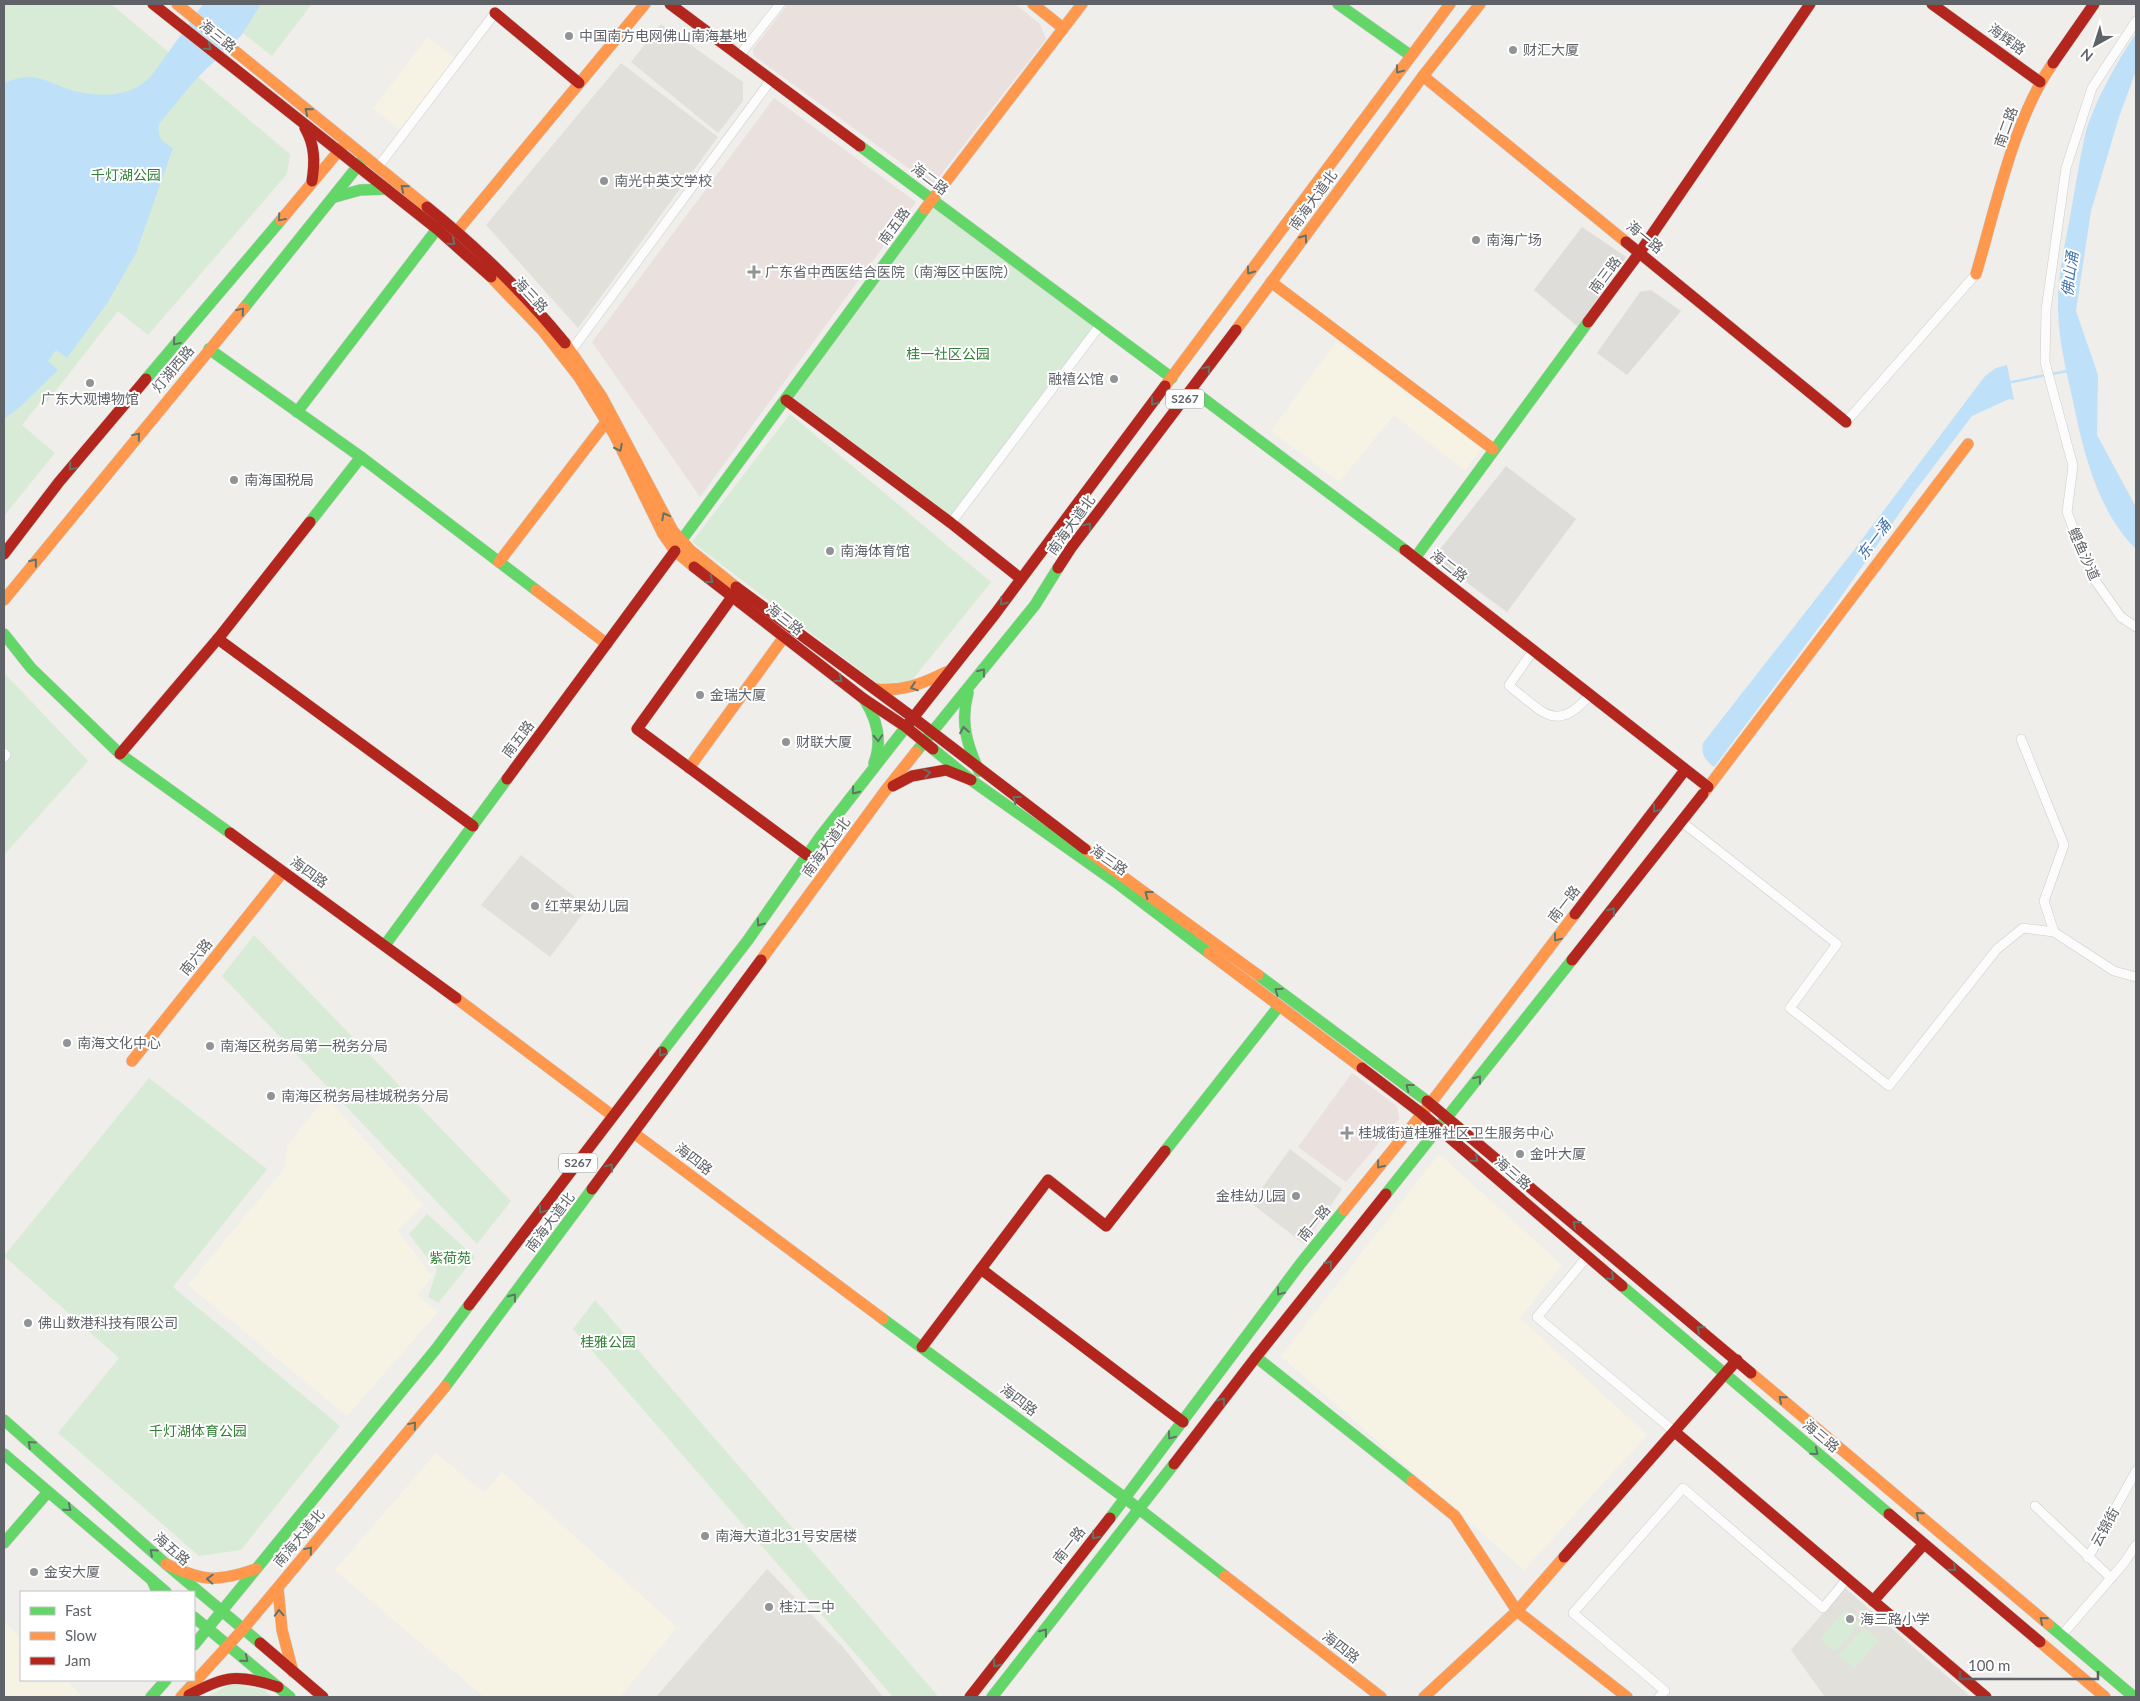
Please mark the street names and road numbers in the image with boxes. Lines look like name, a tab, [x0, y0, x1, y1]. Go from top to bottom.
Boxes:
street label: 海三路	[197, 16, 240, 55]
street label: 海辉路	[1985, 19, 2029, 58]
street label: 南二路	[1990, 104, 2021, 149]
street label: 海二路	[908, 159, 952, 198]
street label: 南海大道北	[1285, 166, 1340, 233]
street label: 南五路	[874, 204, 913, 248]
street label: 海一路	[1624, 217, 1667, 256]
street label: 南三路	[1585, 253, 1624, 297]
street label: 海三路	[511, 274, 552, 316]
street label: 灯湖西路	[148, 342, 197, 396]
road number: S267	[1166, 389, 1204, 408]
street label: 南海大道北	[1043, 491, 1098, 558]
street label: 鲤鱼沙道	[2065, 525, 2104, 583]
street label: 海二路	[1428, 546, 1471, 585]
street label: 海三路	[764, 599, 807, 638]
street label: 南五路	[498, 717, 537, 761]
street label: 南海大道北	[798, 813, 853, 880]
street label: 海三路	[1087, 841, 1131, 879]
street label: 海四路	[287, 852, 331, 891]
street label: 南一路	[1544, 882, 1583, 926]
street label: 南六路	[176, 935, 215, 978]
street label: 海四路	[672, 1139, 716, 1178]
street label: 海三路	[1492, 1152, 1535, 1193]
road number: S267	[559, 1154, 597, 1172]
street label: 南海大道北	[522, 1189, 577, 1255]
street label: 南一路	[1294, 1201, 1333, 1244]
street label: 海四路	[997, 1380, 1041, 1419]
street label: 海三路	[1800, 1416, 1843, 1456]
street label: 云锦街	[2087, 1504, 2122, 1549]
street label: 南海大道北	[270, 1505, 328, 1570]
street label: 南一路	[1049, 1523, 1088, 1566]
street label: 海五路	[151, 1528, 194, 1569]
street label: 海四路	[1320, 1627, 1363, 1666]

